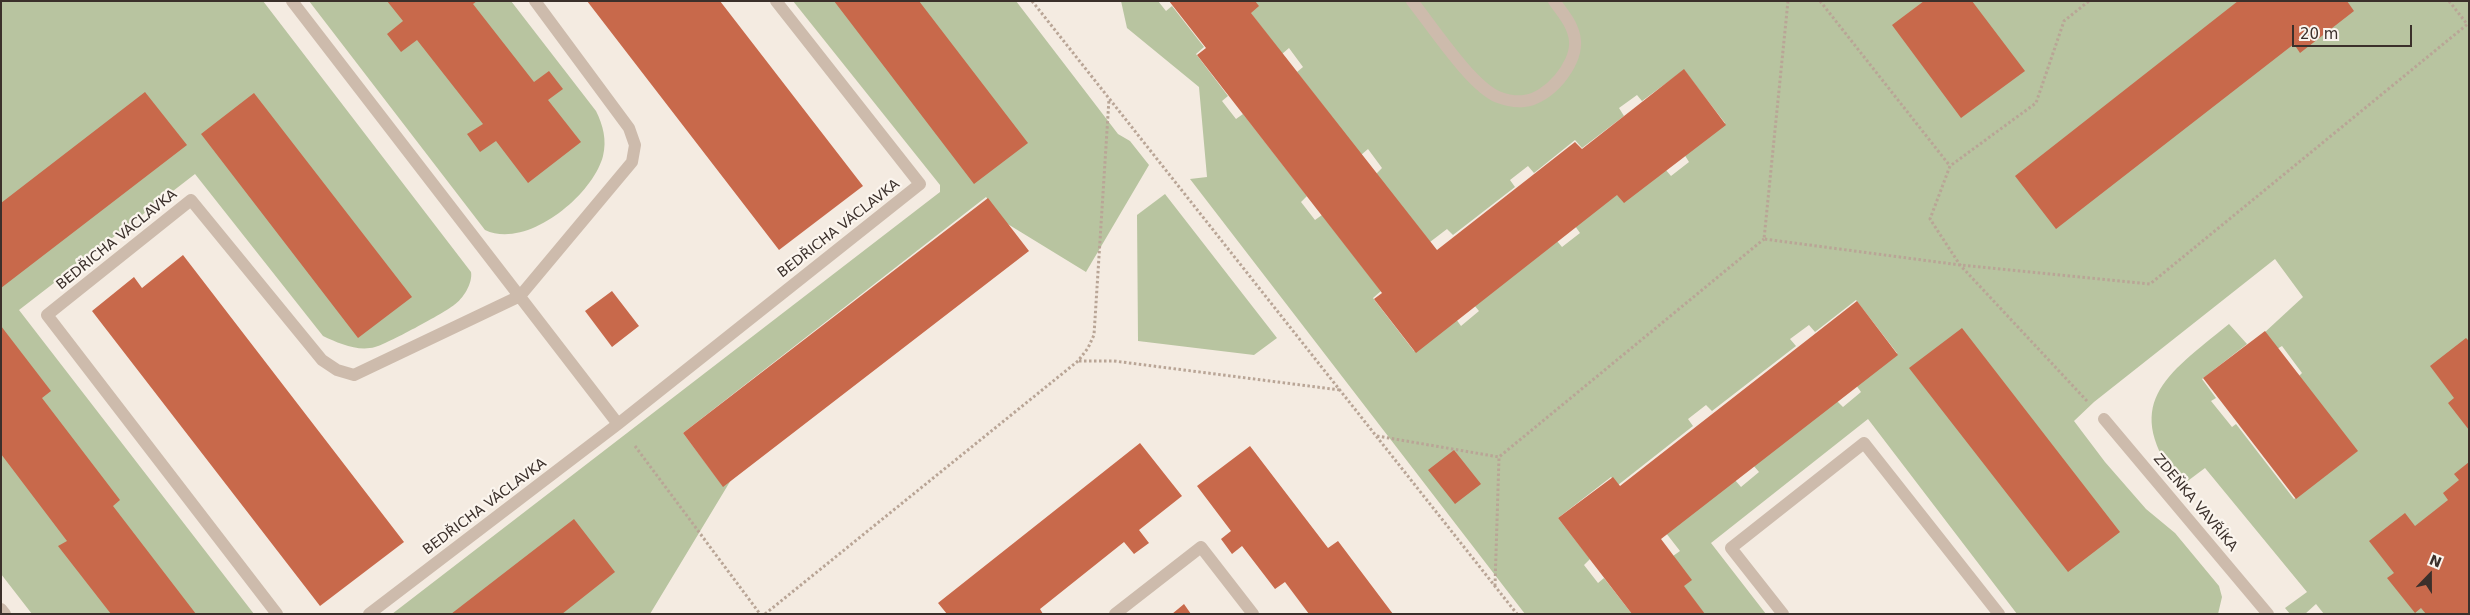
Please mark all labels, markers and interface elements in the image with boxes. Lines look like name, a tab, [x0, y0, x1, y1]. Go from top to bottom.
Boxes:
scale bar	[2295, 15, 2415, 47]
text: 20 m	[2300, 25, 2338, 43]
street label: BEDŘICHA VÁCLAVKA	[775, 176, 903, 282]
street label: BEDŘICHA VÁCLAVKA	[53, 186, 181, 294]
street label: ZDEŇKA VAVŘÍKA	[2149, 451, 2241, 555]
street label: BEDŘICHA VÁCLAVKA	[420, 455, 550, 559]
north arrow	[2405, 550, 2455, 600]
text: N	[2427, 551, 2444, 571]

